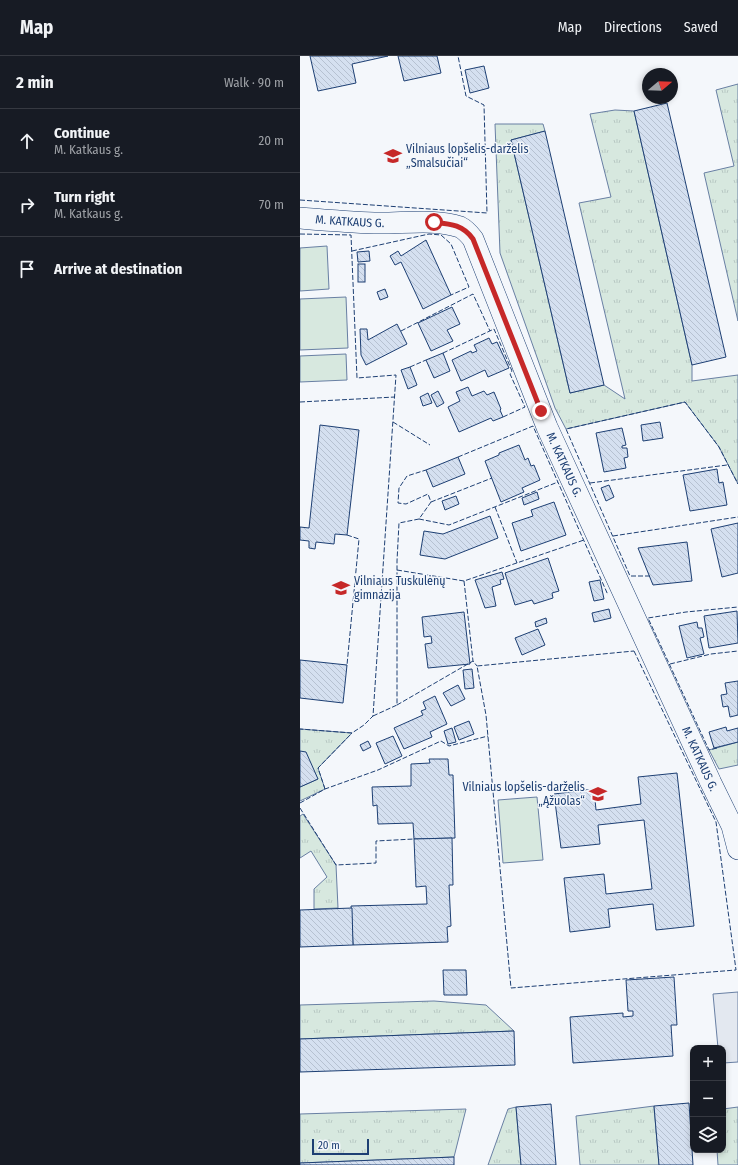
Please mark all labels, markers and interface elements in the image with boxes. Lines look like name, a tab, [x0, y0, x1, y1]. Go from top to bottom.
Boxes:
text: Map	[20, 16, 53, 39]
text: Map	[558, 19, 582, 36]
text: Directions	[604, 19, 662, 36]
text: Saved	[684, 19, 718, 36]
north arrow	[642, 68, 678, 104]
text: 2 min	[16, 72, 54, 93]
text: Walk · 90 m	[224, 75, 284, 90]
text: Continue	[54, 124, 110, 142]
icon: ahead	[16, 130, 38, 152]
text: 20 m	[258, 133, 284, 148]
text: M. Katkaus g.	[54, 142, 123, 157]
place label: Vilniaus lopšelis-darželis „Smalsučiai“	[406, 142, 529, 170]
school or university icon: Vilniaus lopšelis-darželis „Smalsučiai“	[383, 146, 403, 166]
text: Turn right	[54, 188, 115, 206]
icon: right	[16, 194, 38, 216]
text: 70 m	[259, 197, 284, 212]
text: M. Katkaus g.	[54, 206, 123, 221]
street label: M. KATKAUS G.	[315, 212, 385, 230]
route start	[425, 213, 443, 231]
icon: arrive	[16, 258, 38, 280]
text: Arrive at destination	[54, 260, 182, 278]
route end	[532, 402, 550, 420]
street label: M. KATKAUS G.	[543, 430, 585, 499]
place label: Vilniaus Tuskulėnų gimnazija	[354, 574, 446, 602]
school or university icon: Vilniaus Tuskulėnų gimnazija	[331, 578, 351, 598]
street label: M. KATKAUS G.	[679, 724, 721, 794]
place label: Vilniaus lopšelis-darželis „Ąžuolas“	[462, 780, 585, 808]
school or university icon: Vilniaus lopšelis-darželis „Ąžuolas“	[588, 784, 608, 804]
map controls	[690, 1045, 726, 1153]
button: +	[690, 1045, 726, 1081]
button: −	[690, 1081, 726, 1117]
button: layers	[690, 1117, 726, 1153]
scale bar	[312, 1137, 369, 1156]
text: 20 m	[318, 1139, 340, 1152]

